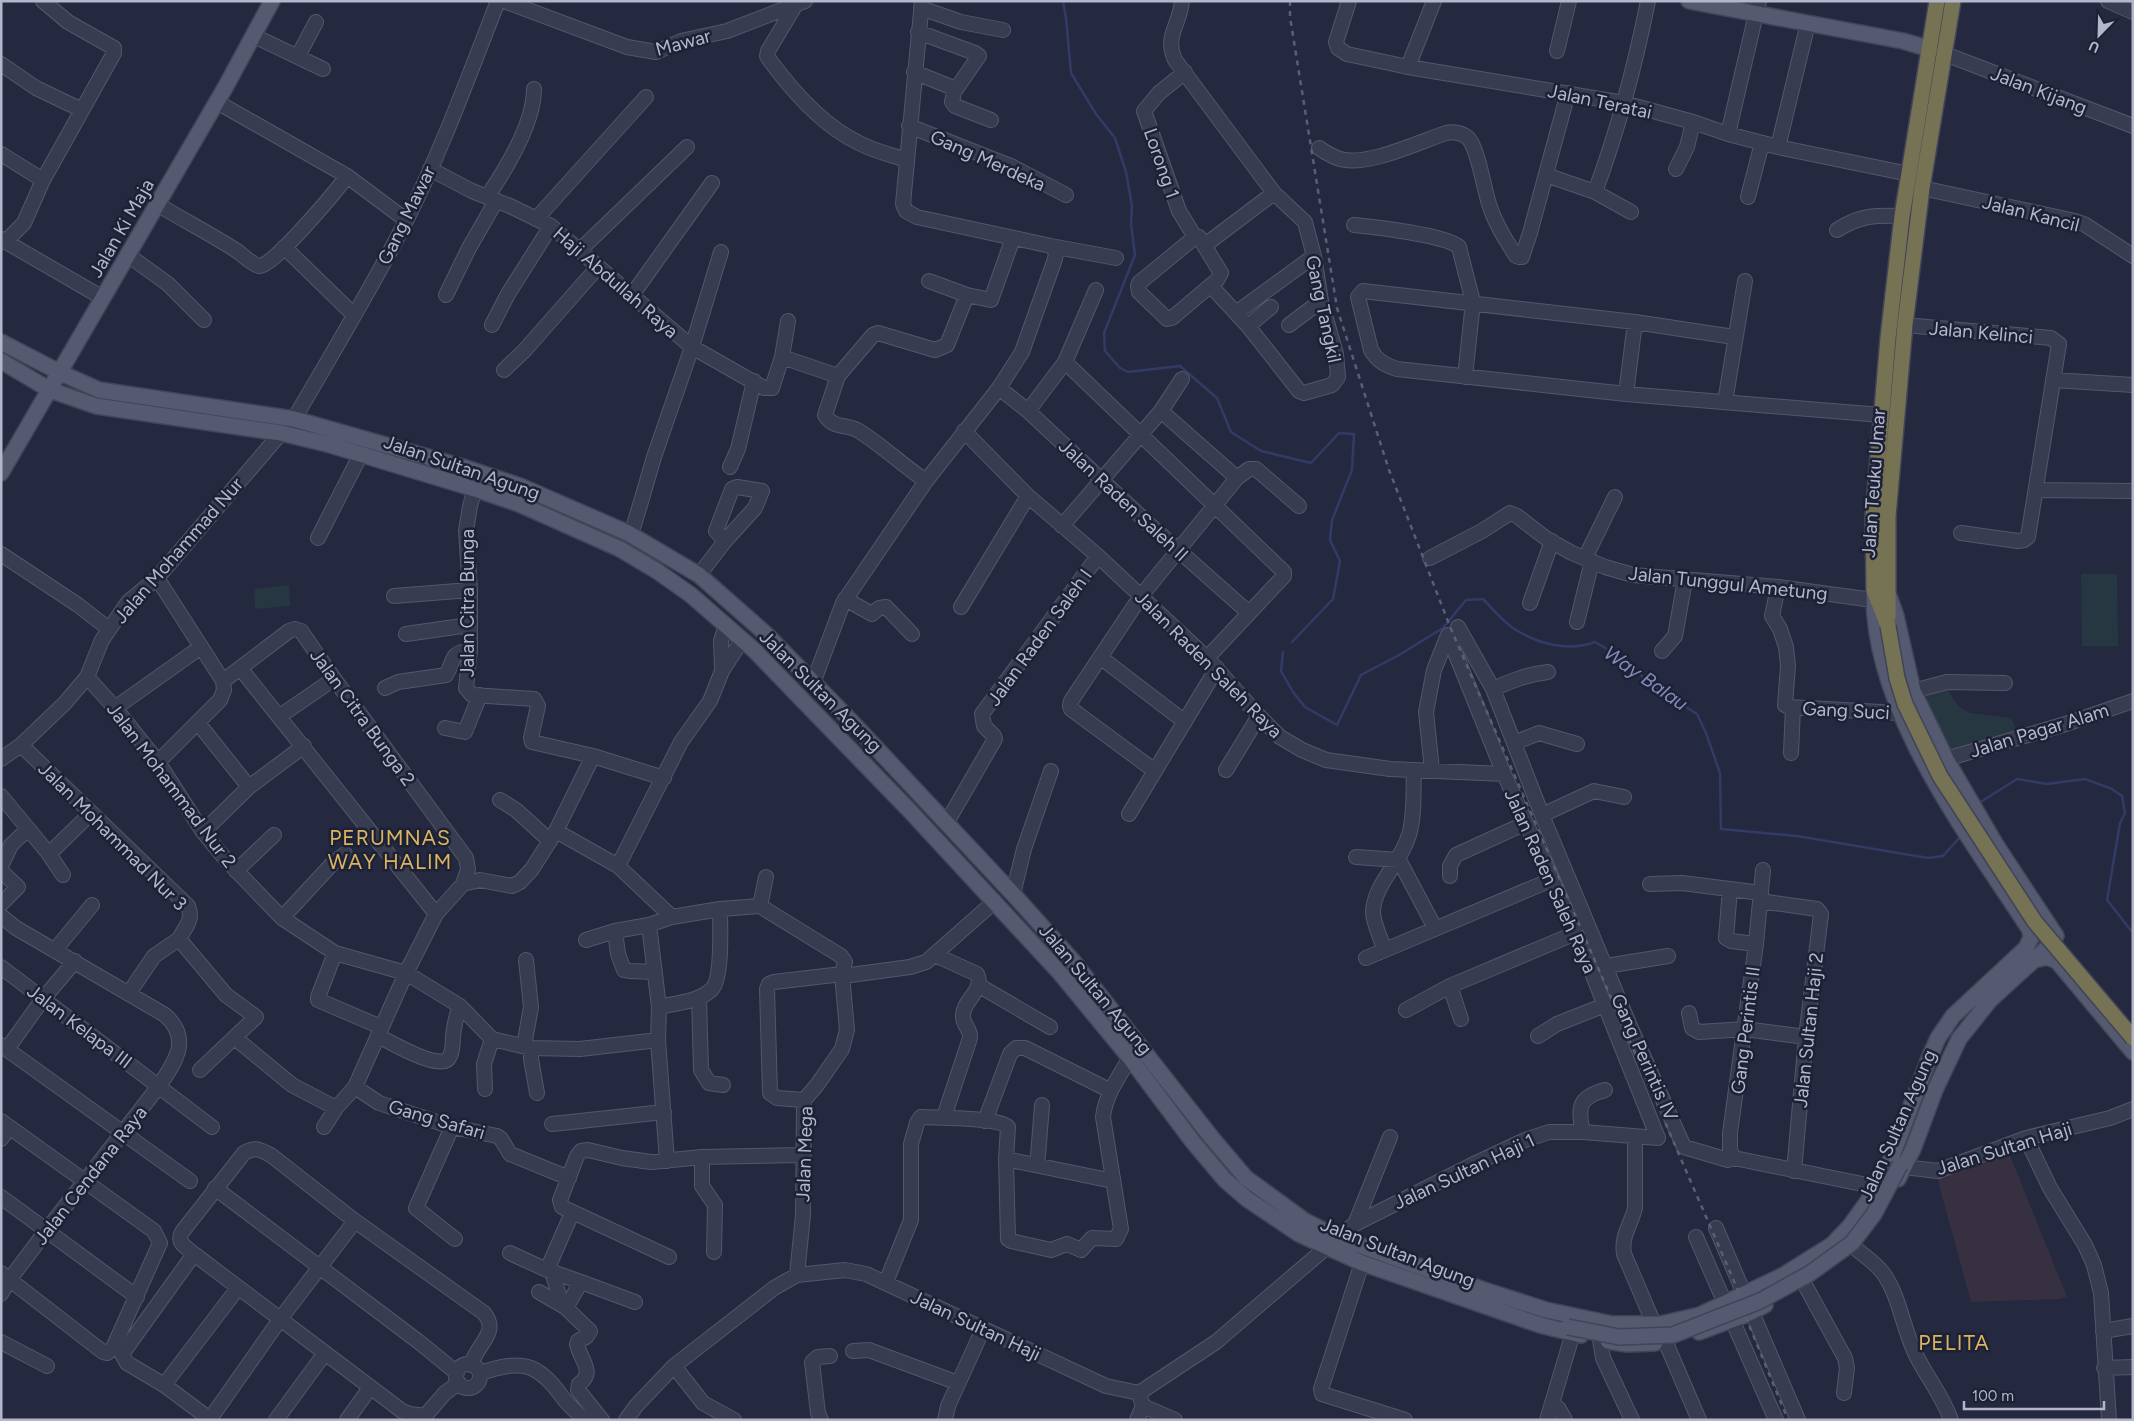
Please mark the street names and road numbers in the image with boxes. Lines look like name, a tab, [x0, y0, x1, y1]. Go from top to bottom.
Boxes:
street label: Mawar	[653, 24, 714, 61]
street label: Jalan Kijang	[1987, 62, 2090, 119]
street label: Jalan Teratai	[1546, 79, 1654, 124]
street label: Gang Merdeka	[927, 125, 1049, 196]
street label: Lorong 1	[1139, 125, 1184, 201]
street label: Gang Mawar	[373, 162, 440, 268]
street label: Jalan Ki Maja	[84, 175, 159, 282]
street label: Jalan Kancil	[1980, 190, 2082, 237]
street label: Haji Abdullah Raya	[548, 222, 683, 343]
street label: Gang Tangkil	[1301, 253, 1346, 365]
street label: Jalan Kelinci	[1928, 316, 2034, 349]
street label: Jalan Teuku Umar	[1857, 407, 1890, 558]
street label: Jalan Sultan Agung	[381, 430, 543, 505]
street label: Jalan Raden Saleh II	[1054, 434, 1193, 566]
street label: Jalan Mohammad Nur	[109, 472, 248, 628]
street label: Jalan Citra Bunga	[456, 529, 479, 677]
street label: Jalan Tunggul Ametung	[1627, 562, 1829, 605]
street label: Jalan Raden Saleh I	[982, 564, 1097, 710]
street label: Jalan Raden Saleh Raya	[1130, 586, 1287, 743]
street label: Jalan Sultan Agung	[755, 625, 887, 757]
street label: Jalan Citra Bunga 2	[305, 644, 420, 790]
street label: Gang Suci	[1802, 697, 1890, 724]
street label: Jalan Mohammad Nur 2	[102, 698, 241, 872]
street label: Jalan Pagar Alam	[1967, 698, 2111, 763]
street label: Jalan Mohammad Nur 3	[34, 757, 192, 915]
street label: Jalan Raden Saleh Raya	[1500, 786, 1602, 977]
street label: Jalan Sultan Agung	[1034, 919, 1157, 1059]
street label: Jalan Sultan Haji 2	[1789, 951, 1828, 1109]
street label: Gang Perintis II	[1726, 965, 1765, 1095]
street label: Jalan Kelapa III	[23, 979, 137, 1073]
street label: Gang Perintis IV	[1606, 990, 1683, 1124]
street label: Jalan Sultan Agung	[1854, 1046, 1941, 1205]
street label: Gang Safari	[386, 1095, 488, 1144]
street label: Jalan Cendana Raya	[29, 1101, 152, 1249]
street label: Jalan Mega	[791, 1106, 818, 1202]
street label: Jalan Sultan Haji	[1934, 1117, 2075, 1180]
street label: Jalan Sultan Haji 1	[1390, 1129, 1539, 1214]
street label: Jalan Sultan Agung	[1317, 1212, 1478, 1292]
street label: Jalan Sultan Haji	[907, 1285, 1044, 1366]

